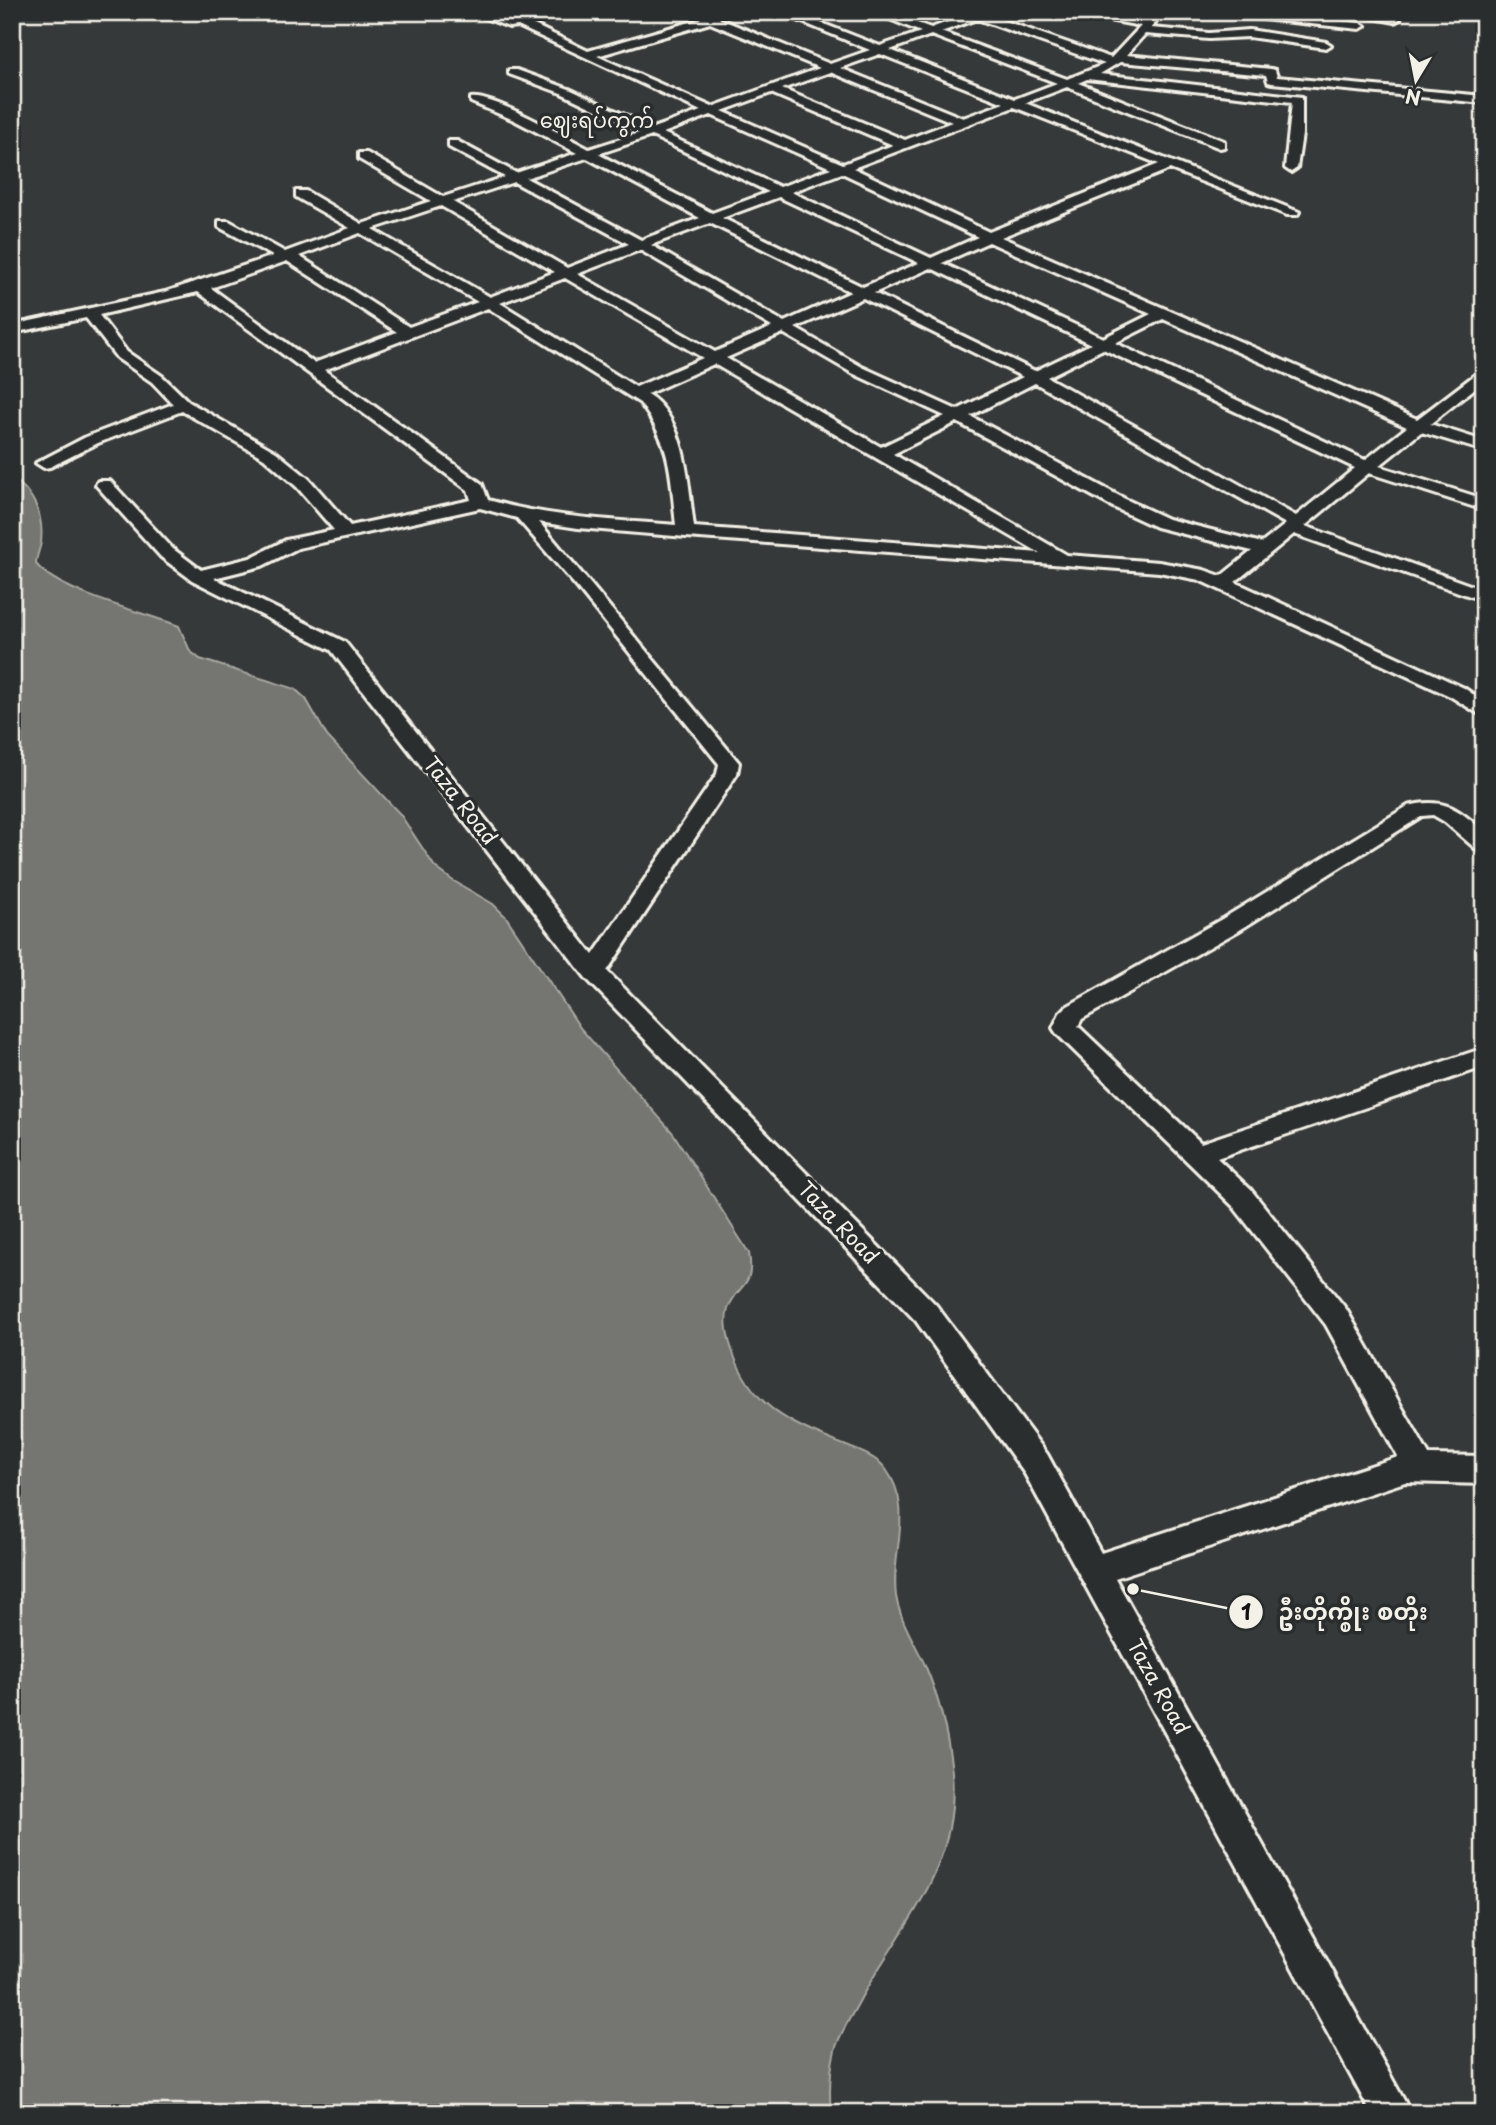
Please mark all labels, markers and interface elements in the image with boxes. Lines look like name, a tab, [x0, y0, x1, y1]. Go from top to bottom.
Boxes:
north arrow	[1380, 46, 1450, 116]
text: N	[1403, 83, 1423, 113]
district label: ဈေးရပ်ကွက်	[540, 103, 654, 138]
street label: Taza Road	[417, 749, 507, 851]
street label: Taza Road	[791, 1173, 887, 1271]
callout: ဦးတိုက္စိုး စတိုး	[1229, 1590, 1441, 1634]
text: ဦးတိုက္စိုး စတိုး	[1278, 1593, 1428, 1632]
text: 1	[1241, 1595, 1251, 1627]
street label: Taza Road	[1120, 1632, 1199, 1740]

